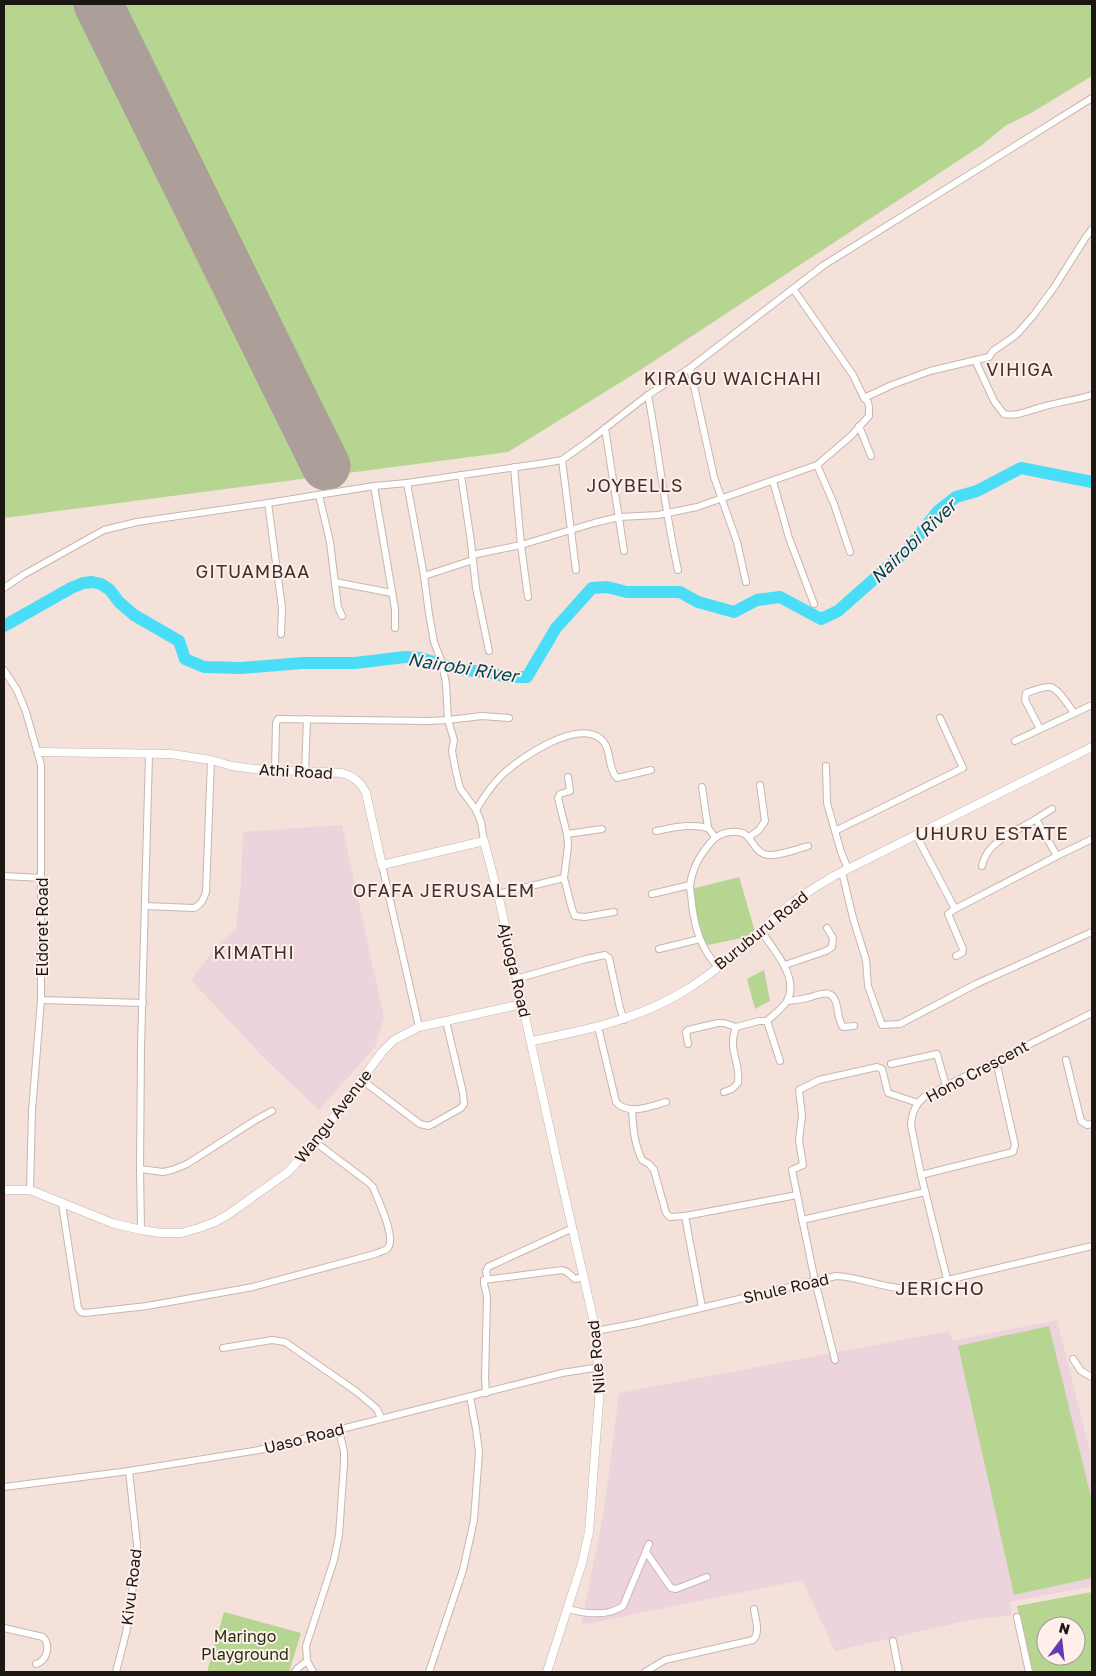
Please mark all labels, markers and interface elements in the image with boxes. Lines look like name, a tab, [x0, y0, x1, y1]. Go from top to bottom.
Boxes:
district label: VIHIGA	[986, 358, 1054, 380]
district label: KIRAGU WAICHAHI	[644, 367, 822, 389]
district label: JOYBELLS	[586, 474, 684, 496]
water label: Nairobi River	[865, 492, 963, 587]
district label: GITUAMBAA	[196, 560, 310, 582]
water label: Nairobi River	[406, 647, 522, 687]
street label: Athi Road	[259, 759, 333, 783]
district label: UHURU ESTATE	[915, 821, 1069, 844]
street label: Eldoret Road	[32, 877, 52, 977]
district label: OFAFA JERUSALEM	[353, 879, 535, 901]
street label: Buruburu Road	[710, 886, 812, 974]
street label: Ajuoga Road	[494, 921, 536, 1019]
district label: KIMATHI	[213, 941, 295, 963]
street label: Hono Crescent	[922, 1035, 1032, 1107]
street label: Wangu Avenue	[290, 1065, 376, 1167]
street label: Shule Road	[741, 1268, 831, 1308]
district label: JERICHO	[895, 1276, 985, 1299]
street label: Nile Road	[583, 1319, 609, 1395]
street label: Uaso Road	[262, 1418, 346, 1458]
street label: Kivu Road	[116, 1547, 146, 1627]
north arrow	[1036, 1616, 1086, 1666]
text: N	[1057, 1618, 1072, 1638]
park label: Maringo Playground	[201, 1626, 289, 1664]

